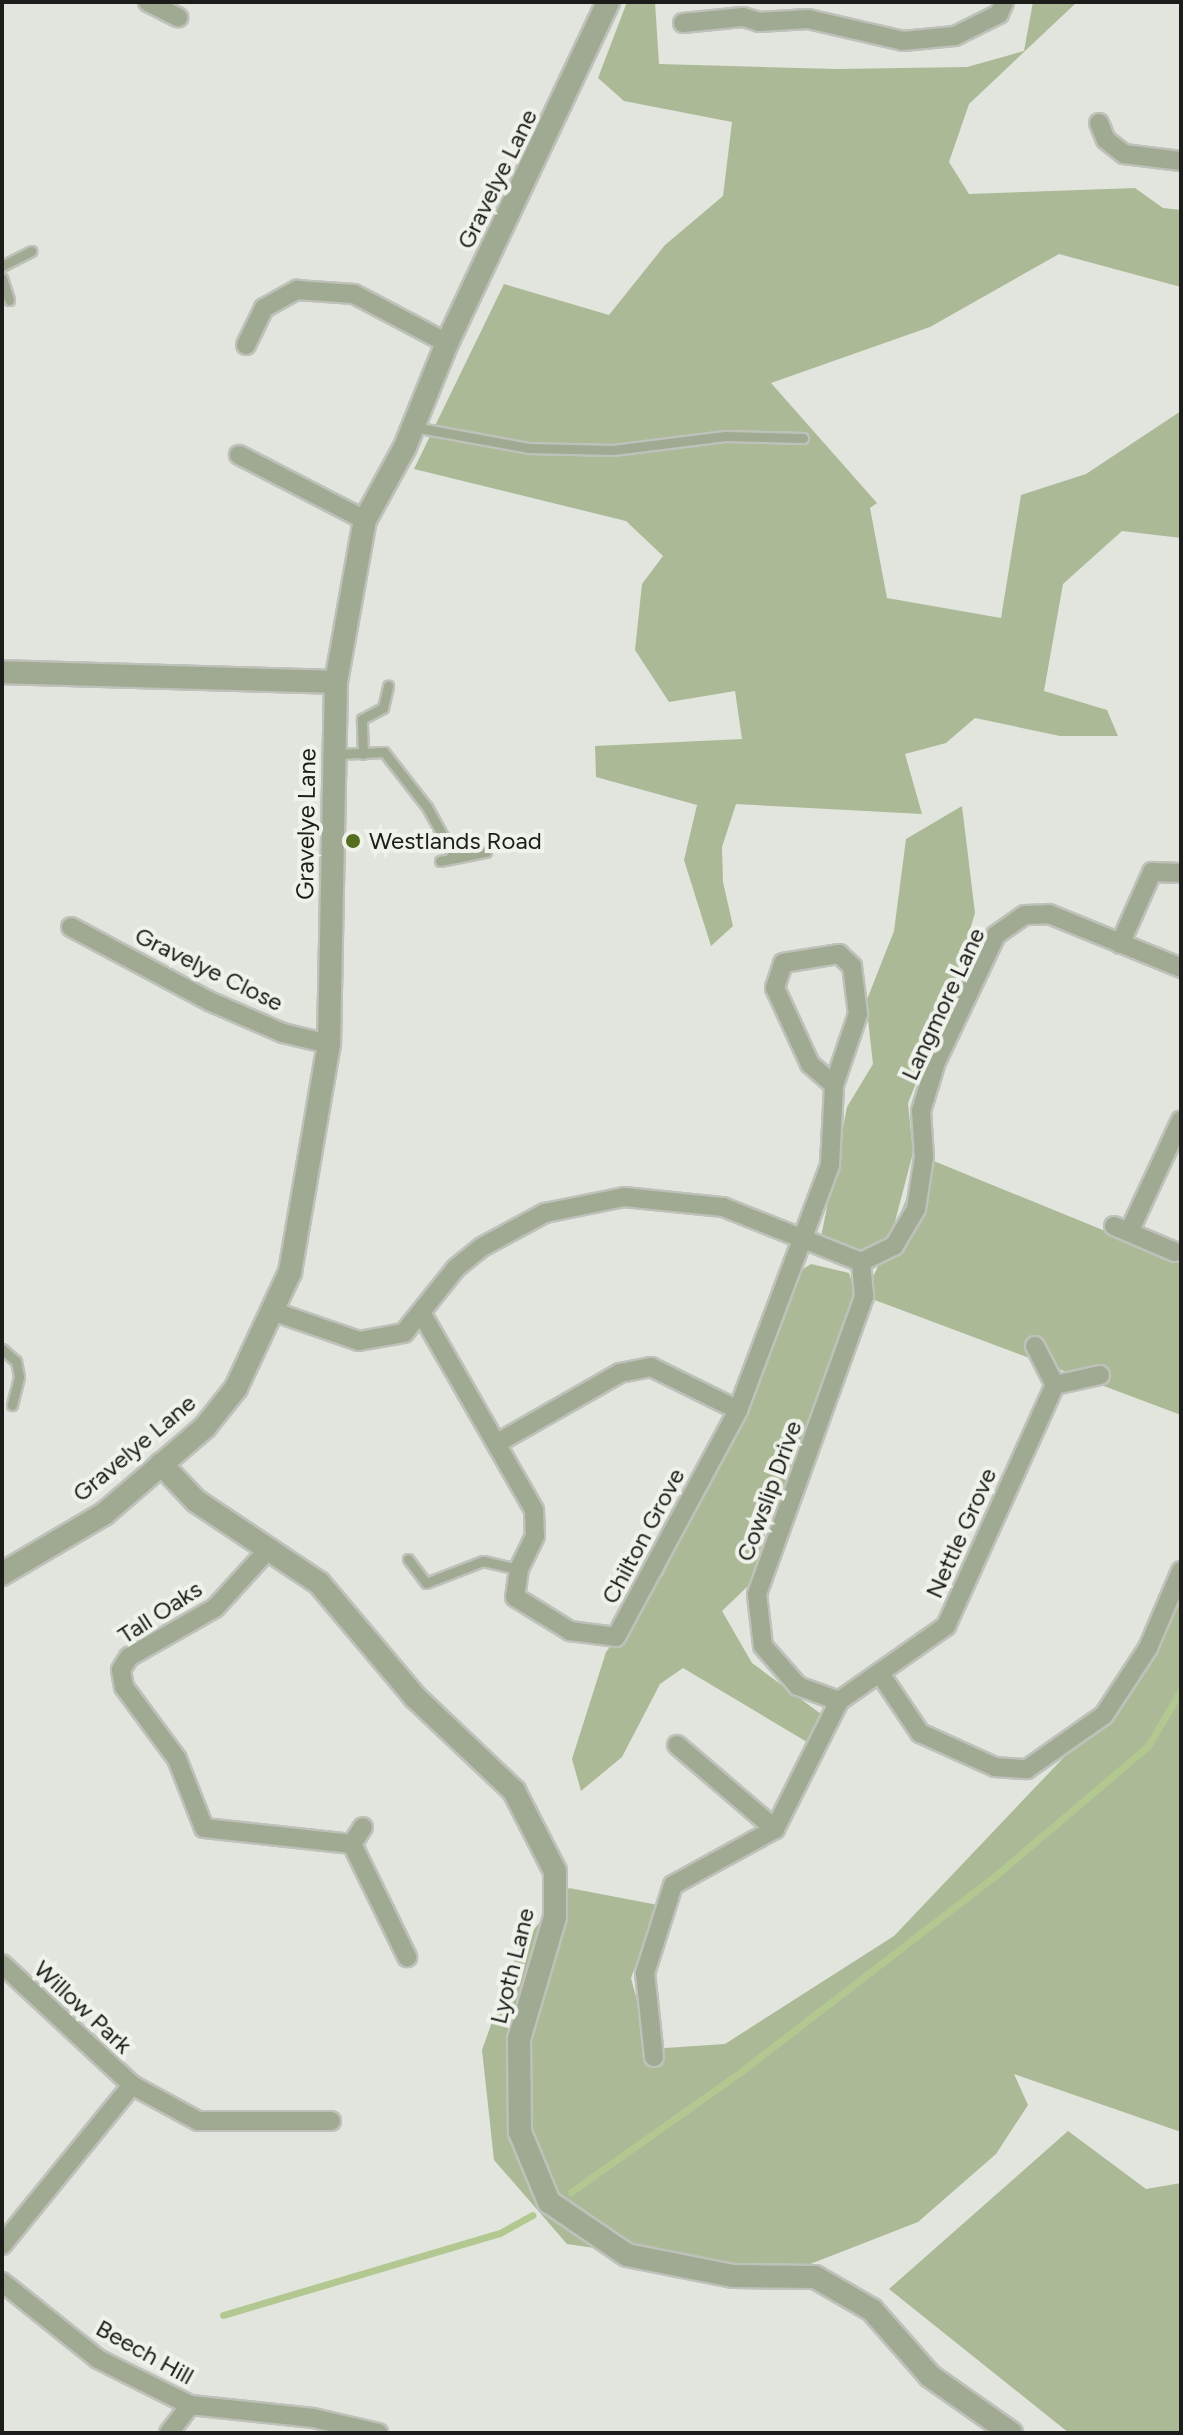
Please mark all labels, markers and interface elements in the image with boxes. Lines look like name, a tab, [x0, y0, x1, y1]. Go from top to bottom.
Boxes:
street label: Gravelye Lane	[451, 105, 543, 253]
street label: Gravelye Lane	[290, 748, 322, 900]
place label: Westlands Road	[369, 827, 542, 855]
marker: Westlands Road	[344, 832, 362, 850]
street label: Gravelye Close	[130, 921, 288, 1017]
street label: Langmore Lane	[895, 923, 991, 1085]
street label: Gravelye Lane	[67, 1388, 201, 1508]
street label: Cowslip Drive	[730, 1417, 808, 1565]
street label: Chilton Grove	[595, 1463, 691, 1609]
street label: Nettle Grove	[919, 1463, 1003, 1603]
street label: Tall Oaks	[113, 1574, 207, 1650]
street label: Lyoth Lane	[484, 1905, 540, 2027]
street label: Willow Park	[28, 1954, 138, 2060]
street label: Beech Hill	[91, 2313, 199, 2391]

